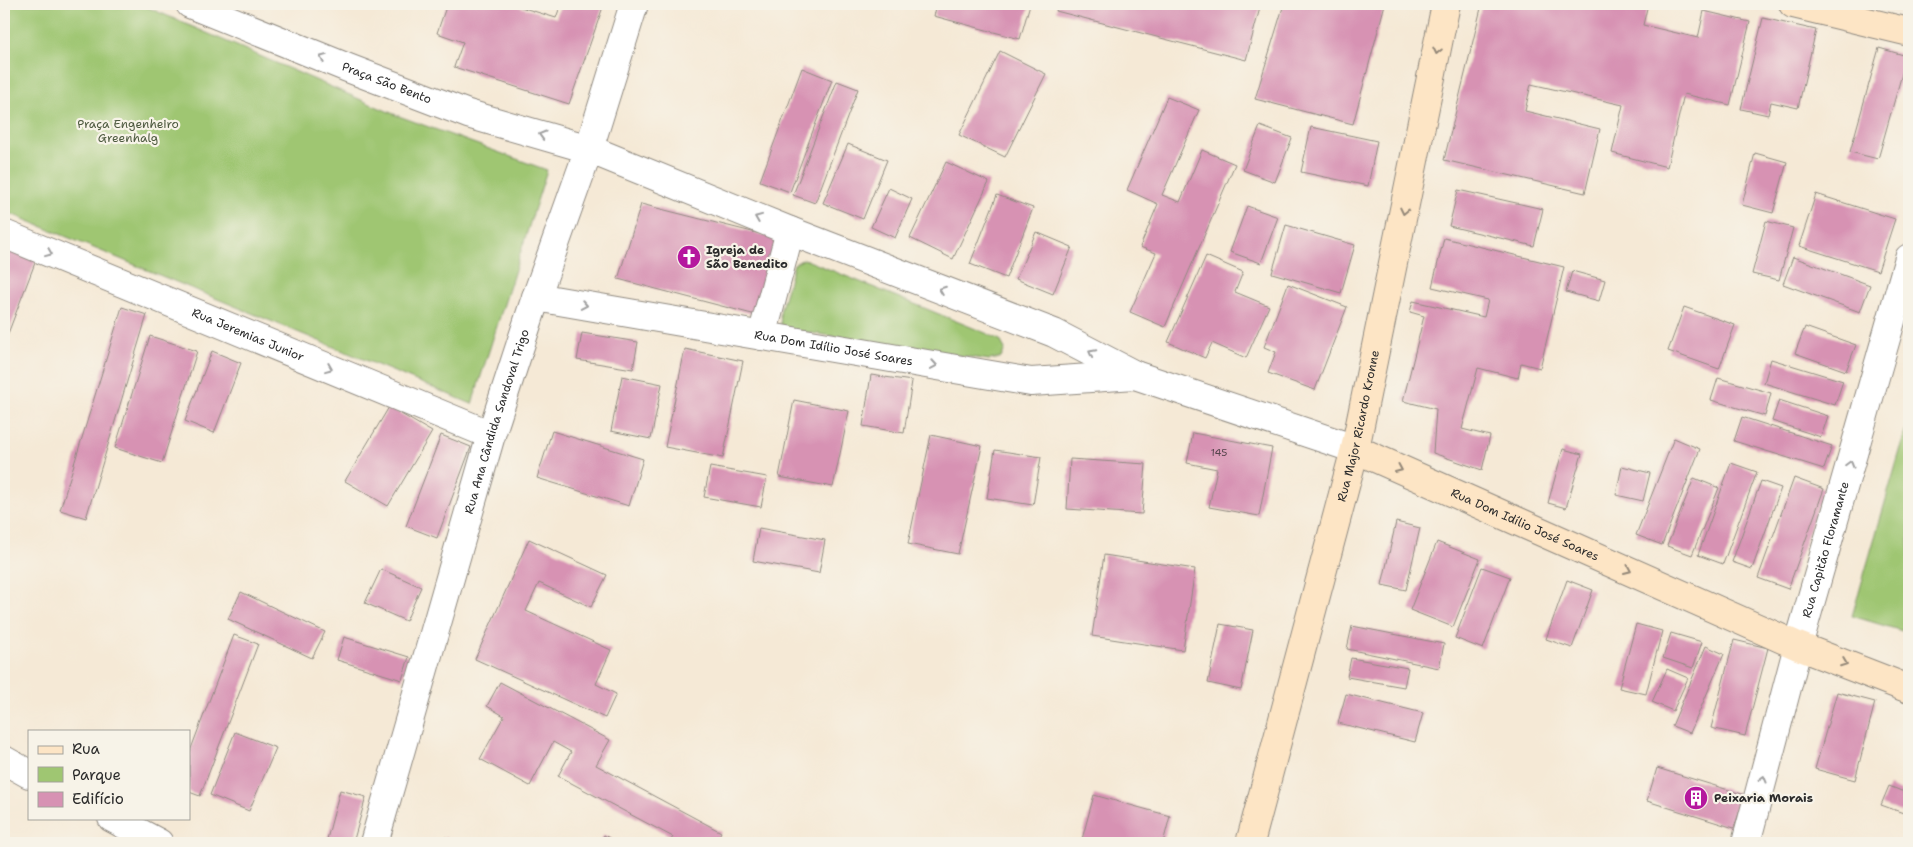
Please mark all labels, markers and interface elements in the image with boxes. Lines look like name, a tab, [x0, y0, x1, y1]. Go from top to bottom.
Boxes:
one-way arrow	[1432, 47, 1442, 56]
one-way arrow	[319, 54, 328, 65]
street label: Praça São Bento	[339, 58, 434, 107]
park label: Praça Engenheiro Greenhalg	[77, 116, 179, 146]
one-way arrow	[539, 131, 547, 141]
one-way arrow	[1399, 206, 1410, 215]
one-way arrow	[754, 214, 763, 224]
place label: Igreja de São Benedito	[706, 242, 788, 272]
church icon: Igreja de São Benedito	[676, 244, 702, 270]
one-way arrow	[44, 247, 53, 257]
one-way arrow	[938, 286, 947, 296]
one-way arrow	[580, 300, 589, 310]
street label: Rua Jeremias Junior	[190, 304, 307, 365]
street label: Rua Ana Cândida Sandoval Trigo	[461, 327, 533, 516]
street label: Rua Dom Idílio José Soares	[753, 327, 914, 370]
street label: Rua Major Ricardo Kronne	[1333, 348, 1383, 503]
one-way arrow	[1088, 349, 1097, 359]
one-way arrow	[930, 360, 938, 370]
one-way arrow	[324, 362, 333, 372]
house number: 145	[1211, 446, 1227, 459]
one-way arrow	[1845, 461, 1855, 469]
one-way arrow	[1394, 462, 1403, 473]
street label: Rua Capitão Floramante	[1799, 480, 1853, 620]
street label: Rua Dom Idílio José Soares	[1448, 485, 1602, 565]
one-way arrow	[1623, 564, 1632, 574]
one-way arrow	[1839, 657, 1848, 668]
legend	[28, 730, 190, 820]
text: Rua	[72, 739, 101, 759]
text: Parque	[72, 765, 121, 785]
one-way arrow	[1757, 775, 1768, 784]
building icon: Peixaria Morais	[1683, 785, 1709, 811]
text: Edifício	[72, 789, 124, 809]
place label: Peixaria Morais	[1714, 790, 1813, 806]

